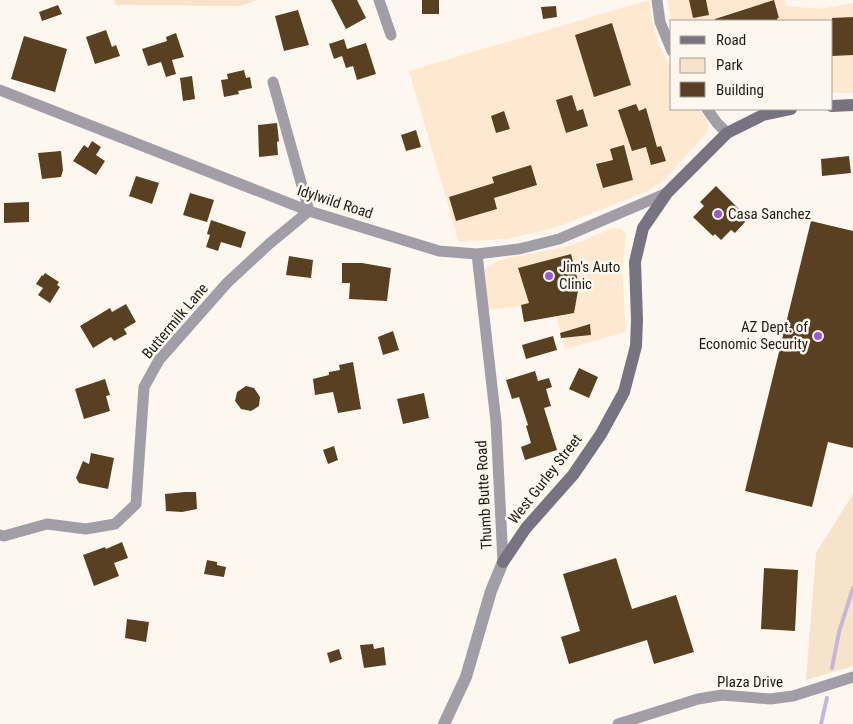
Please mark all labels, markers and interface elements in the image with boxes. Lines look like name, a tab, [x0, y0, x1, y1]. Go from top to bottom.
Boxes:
legend	[670, 20, 833, 110]
text: Road	[716, 31, 746, 49]
text: Park	[716, 56, 743, 74]
text: Building	[716, 81, 764, 99]
street label: Idylwild Road	[295, 181, 375, 223]
place label: Casa Sanchez	[728, 205, 811, 223]
marker: Casa Sanchez	[712, 208, 724, 220]
place label: Jim's Auto Clinic	[559, 258, 620, 293]
marker: Jim's Auto Clinic	[543, 270, 555, 282]
street label: Buttermilk Lane	[138, 280, 212, 362]
place label: AZ Dept. of Economic Security	[699, 318, 808, 353]
marker: AZ Dept. of Economic Security	[812, 330, 824, 342]
street label: West Gurley Street	[504, 431, 586, 527]
street label: Thumb Butte Road	[472, 440, 496, 550]
street label: Plaza Drive	[717, 673, 783, 691]

